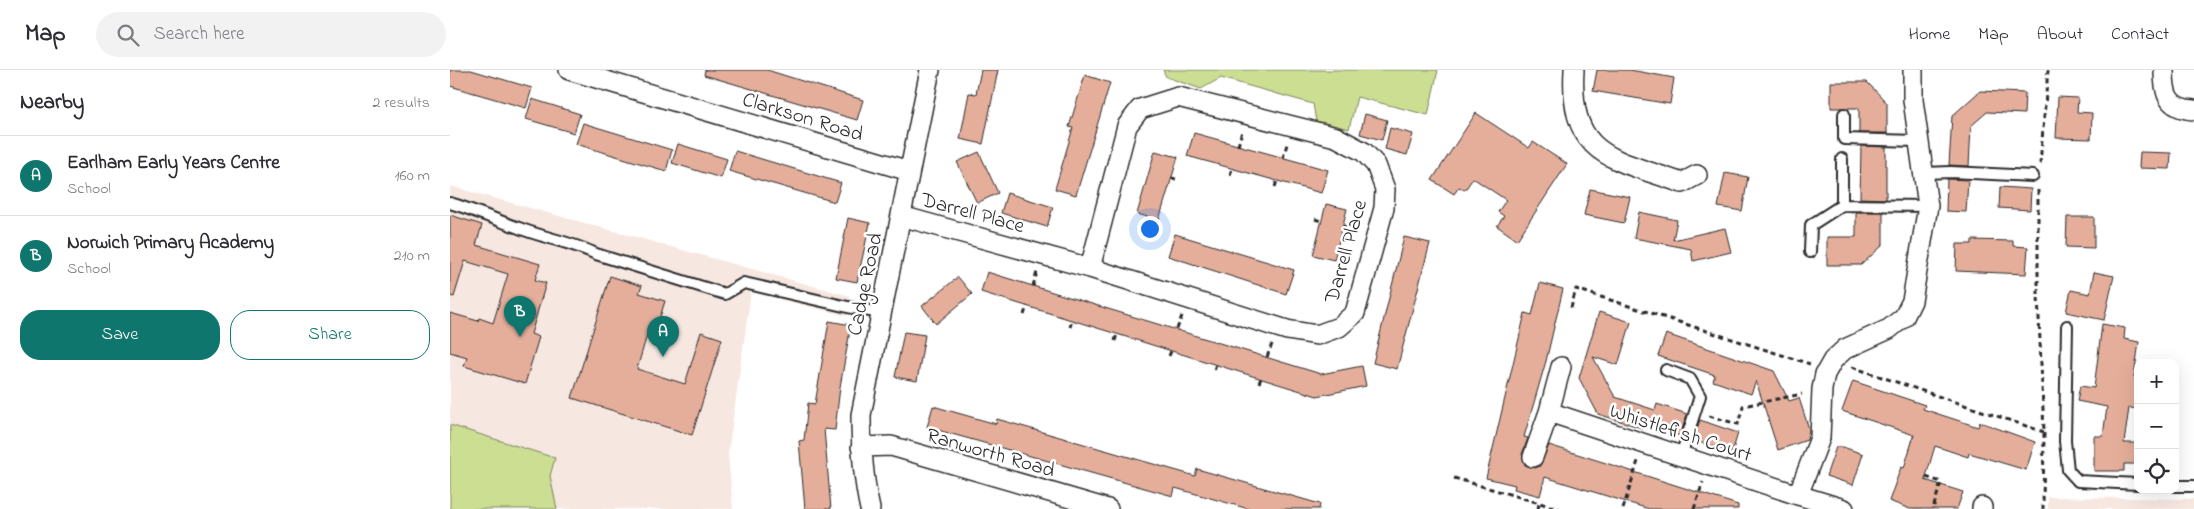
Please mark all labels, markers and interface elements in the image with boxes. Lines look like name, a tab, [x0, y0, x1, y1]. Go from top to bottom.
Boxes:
search box	[96, 12, 446, 57]
text: Map	[25, 17, 66, 52]
icon: search	[114, 21, 142, 49]
text: Search here	[154, 21, 245, 48]
text: Home	[1909, 22, 1950, 48]
text: Map	[1978, 22, 2009, 48]
text: About	[2037, 22, 2083, 48]
text: Contact	[2111, 22, 2169, 48]
street label: Clarkson Road	[738, 85, 867, 151]
text: Nearby	[20, 88, 84, 118]
text: 2 results	[372, 91, 430, 115]
text: Earlham Early Years Centre	[67, 150, 280, 177]
text: A	[31, 164, 41, 188]
text: 160 m	[395, 164, 430, 188]
text: School	[67, 177, 111, 201]
street label: Darrell Place	[916, 185, 1028, 242]
street label: Darrell Place	[1318, 196, 1376, 308]
your location	[1137, 216, 1163, 242]
text: Norwich Primary Academy	[67, 230, 274, 257]
street label: Cadge Road	[840, 230, 893, 339]
text: B	[31, 244, 41, 268]
text: 210 m	[394, 244, 430, 268]
text: School	[67, 257, 111, 281]
pin: B	[504, 296, 536, 337]
button: Save	[20, 310, 220, 360]
button: Share	[230, 310, 430, 360]
pin: A	[647, 316, 679, 357]
map controls	[2134, 359, 2179, 494]
button: +	[2134, 359, 2179, 404]
street label: Whistlefish Court	[1605, 397, 1755, 471]
button: −	[2134, 404, 2179, 449]
street label: Ranworth Road	[923, 421, 1058, 487]
button: locate	[2134, 449, 2179, 494]

